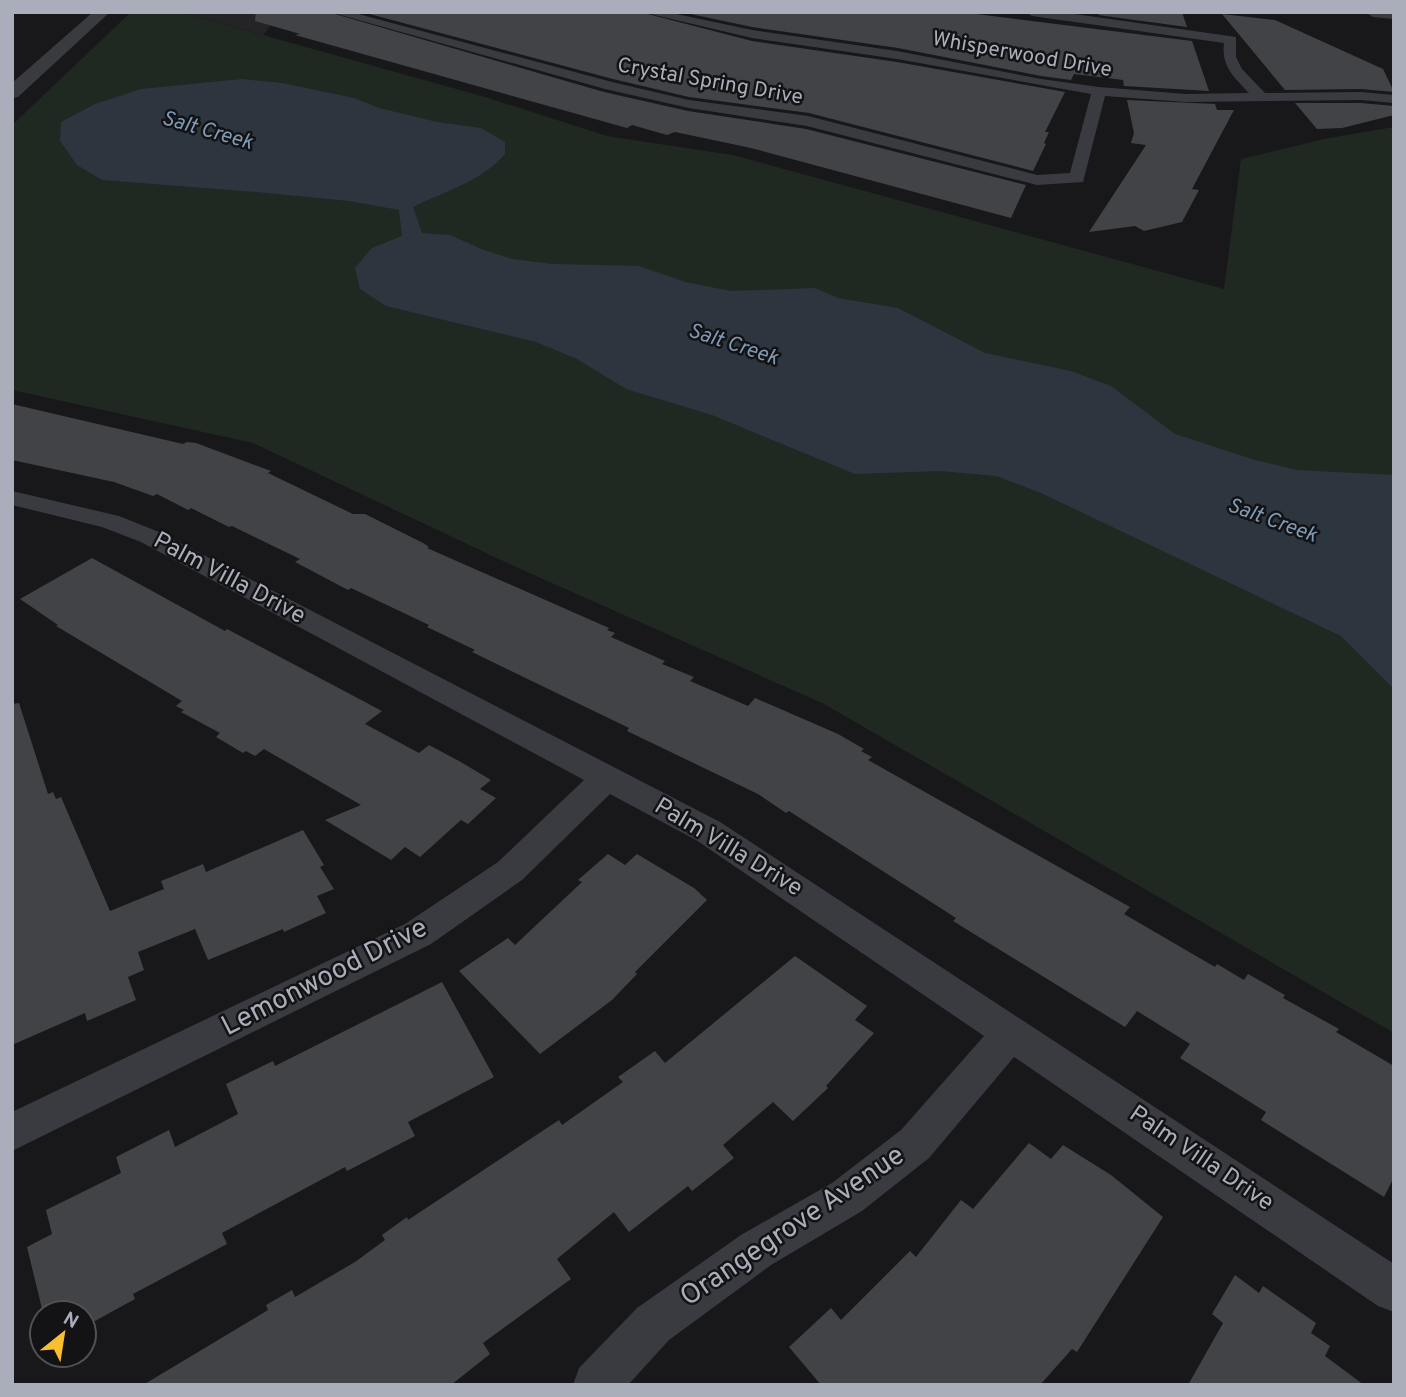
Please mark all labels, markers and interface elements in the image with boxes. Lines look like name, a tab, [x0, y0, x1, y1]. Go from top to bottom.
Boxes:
street label: Whisperwood Drive	[930, 26, 1114, 84]
street label: Crystal Spring Drive	[615, 52, 805, 112]
water label: Salt Creek	[158, 105, 256, 157]
water label: Salt Creek	[684, 318, 782, 372]
water label: Salt Creek	[1224, 492, 1321, 550]
street label: Palm Villa Drive	[148, 526, 310, 632]
street label: Palm Villa Drive	[648, 792, 808, 904]
street label: Lemonwood Drive	[216, 911, 434, 1045]
street label: Palm Villa Drive	[1123, 1100, 1279, 1218]
street label: Orangegrove Avenue	[674, 1138, 912, 1316]
north arrow	[28, 1299, 98, 1369]
text: N	[59, 1307, 82, 1335]

